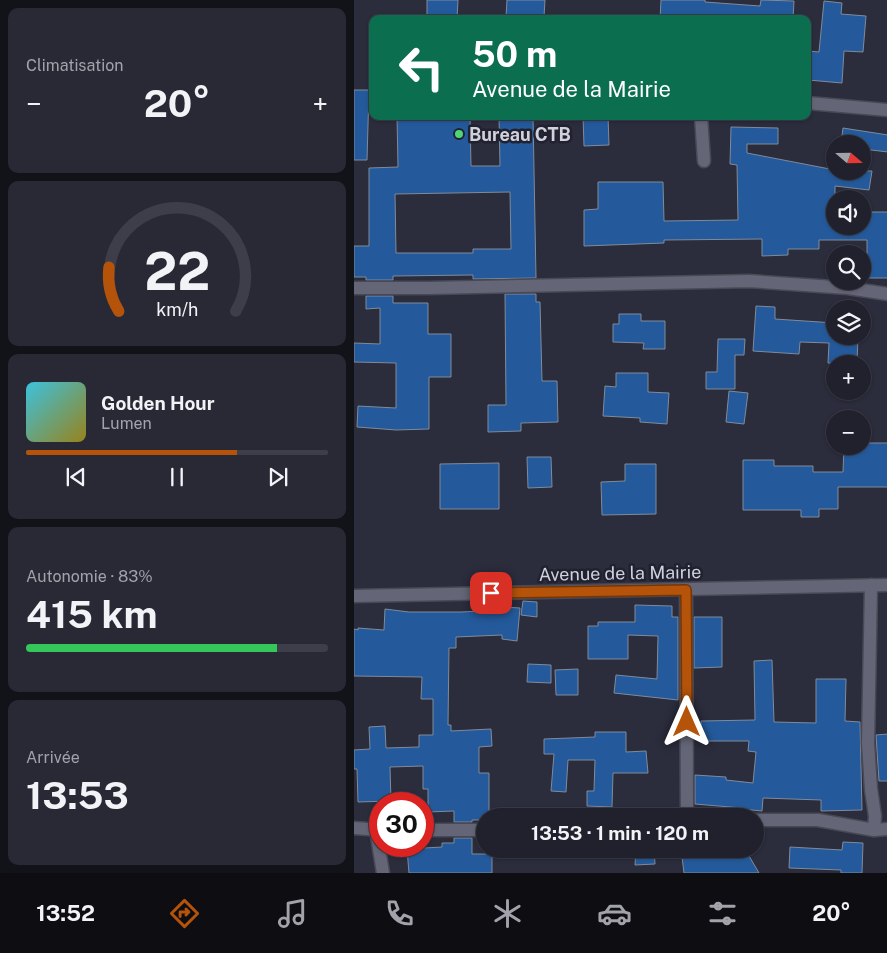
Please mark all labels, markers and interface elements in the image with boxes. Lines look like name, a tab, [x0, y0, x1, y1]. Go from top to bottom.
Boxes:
text: 50 m	[472, 34, 557, 75]
icon: left	[389, 35, 454, 100]
text: Climatisation	[26, 56, 123, 75]
text: Avenue de la Mairie	[472, 76, 671, 102]
text: 20°	[144, 81, 210, 126]
text: −	[26, 87, 42, 120]
text: +	[312, 87, 328, 120]
place label: Bureau CTB	[469, 124, 571, 145]
marker: Bureau CTB	[453, 128, 465, 140]
north arrow	[826, 135, 872, 180]
map controls	[826, 135, 871, 455]
button: sound	[826, 190, 871, 235]
text: 22	[144, 241, 210, 302]
button: search	[826, 245, 871, 290]
text: km/h	[156, 299, 198, 320]
button: layers	[826, 300, 871, 345]
button: +	[826, 355, 871, 400]
text: Golden Hour	[101, 392, 215, 414]
button: −	[826, 410, 871, 455]
text: Lumen	[101, 414, 152, 433]
icon: previous	[62, 463, 90, 491]
icon: pause	[163, 463, 191, 491]
icon: next	[264, 463, 292, 491]
street label: Avenue de la Mairie	[538, 561, 702, 585]
text: Autonomie · 83%	[26, 567, 153, 586]
pin	[470, 572, 512, 614]
icon: arrive	[477, 579, 505, 607]
text: 415 km	[26, 592, 157, 637]
position arrow	[660, 695, 712, 747]
text: Arrivée	[26, 748, 80, 767]
text: 13:53	[26, 773, 129, 818]
speed limit sign: 30	[369, 792, 434, 857]
text: 13:53 · 1 min · 120 m	[531, 822, 709, 844]
icon: directions	[167, 896, 202, 931]
icon: music	[275, 896, 310, 931]
icon: phone	[382, 896, 417, 931]
icon: climate	[490, 896, 525, 931]
icon: car	[597, 896, 632, 931]
icon: filters	[705, 896, 740, 931]
text: 13:52	[36, 900, 95, 926]
text: 20°	[812, 900, 851, 926]

